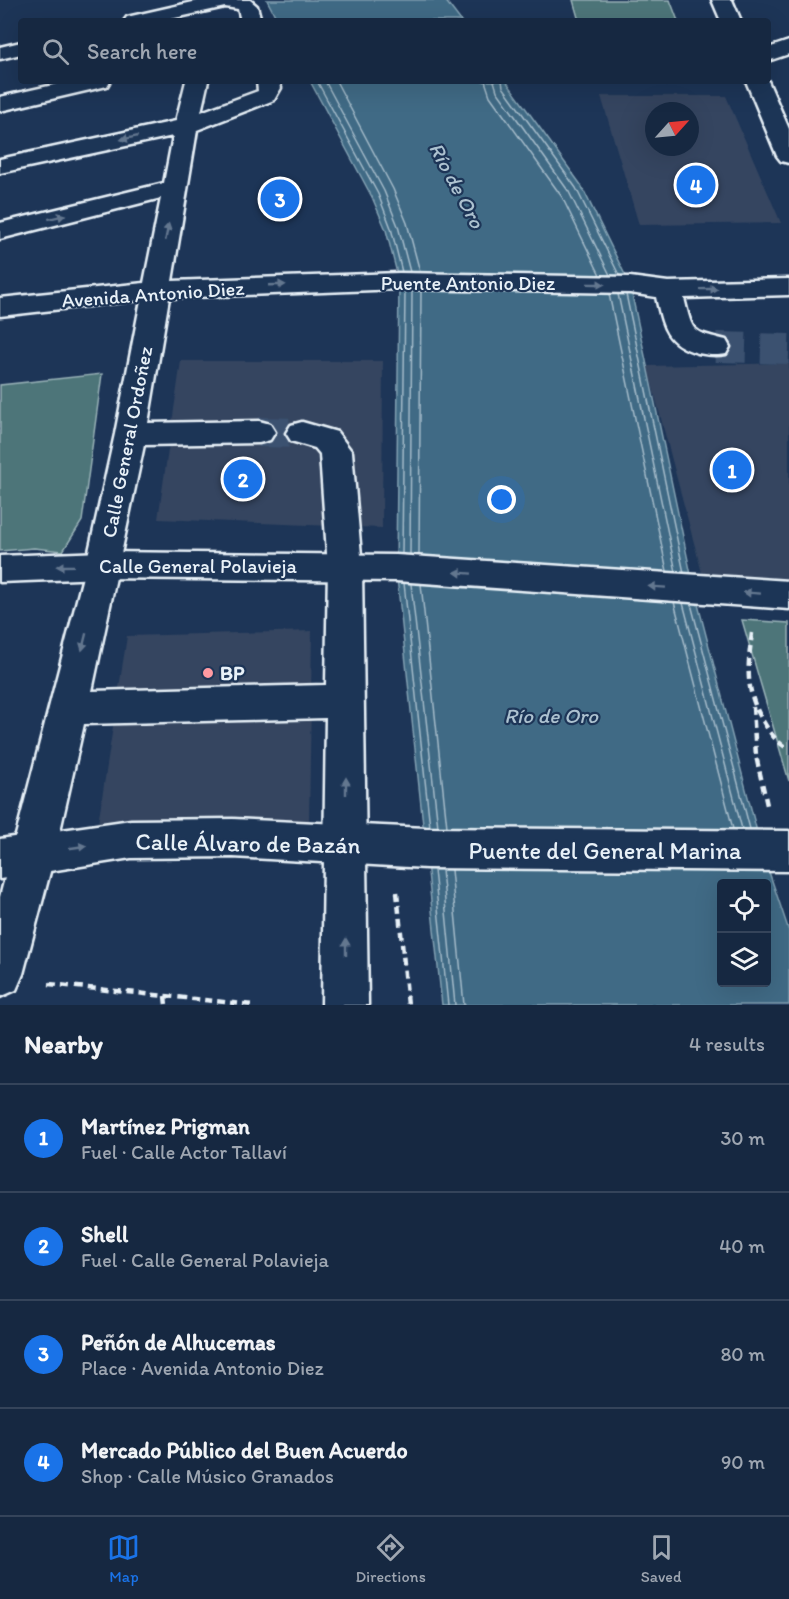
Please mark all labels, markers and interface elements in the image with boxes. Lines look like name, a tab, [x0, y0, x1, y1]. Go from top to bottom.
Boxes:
search box	[18, 18, 771, 84]
icon: search	[39, 35, 72, 68]
text: Search here	[87, 38, 197, 65]
north arrow	[645, 102, 699, 156]
one-way arrow	[119, 134, 138, 144]
water label: Río de Oro	[424, 138, 491, 233]
pin: 4	[676, 162, 716, 207]
pin: 3	[260, 176, 300, 222]
one-way arrow	[48, 211, 66, 221]
one-way arrow	[163, 223, 172, 242]
street label: Puente Antonio Diez	[381, 271, 556, 295]
street label: Avenida Antonio Diez	[61, 276, 246, 312]
one-way arrow	[586, 279, 605, 289]
one-way arrow	[267, 281, 286, 290]
one-way arrow	[700, 284, 719, 294]
street label: Calle General Ordoñez	[97, 344, 157, 540]
pin: 1	[712, 448, 752, 492]
pin: 2	[224, 456, 262, 502]
your location	[487, 485, 516, 514]
street label: Calle General Polavieja	[99, 554, 297, 578]
one-way arrow	[55, 562, 74, 571]
one-way arrow	[453, 568, 472, 578]
one-way arrow	[648, 582, 667, 591]
one-way arrow	[743, 588, 762, 598]
one-way arrow	[78, 633, 88, 652]
place label: BP	[220, 661, 245, 685]
marker: BP	[201, 666, 215, 680]
water label: Río de Oro	[504, 703, 599, 728]
one-way arrow	[341, 776, 350, 795]
street label: Calle Álvaro de Bazán	[135, 827, 361, 859]
street label: Puente del General Marina	[468, 836, 742, 865]
one-way arrow	[69, 842, 88, 851]
map controls	[717, 879, 771, 987]
button: locate	[717, 879, 771, 933]
button: layers	[717, 933, 771, 987]
one-way arrow	[341, 937, 351, 956]
text: Nearby	[24, 1028, 103, 1060]
text: 4 results	[689, 1032, 765, 1056]
text: Martínez Prigman	[81, 1113, 250, 1140]
text: 1	[39, 1126, 48, 1150]
text: 30 m	[720, 1126, 765, 1150]
text: Fuel · Calle Actor Tallaví	[81, 1140, 287, 1164]
text: Shell	[81, 1221, 128, 1248]
text: 2	[38, 1234, 49, 1258]
text: 40 m	[719, 1234, 765, 1258]
text: Fuel · Calle General Polavieja	[81, 1248, 329, 1272]
text: Peñón de Alhucemas	[81, 1329, 276, 1356]
text: 3	[38, 1342, 49, 1366]
text: 80 m	[720, 1342, 765, 1366]
text: Place · Avenida Antonio Diez	[81, 1356, 324, 1380]
text: Mercado Público del Buen Acuerdo	[81, 1437, 408, 1464]
text: 4	[37, 1450, 50, 1474]
text: 90 m	[721, 1450, 765, 1474]
text: Shop · Calle Músico Granados	[81, 1464, 334, 1488]
tab: Map	[107, 1531, 140, 1586]
tab: Directions	[355, 1531, 426, 1586]
tab: Saved	[641, 1531, 682, 1586]

